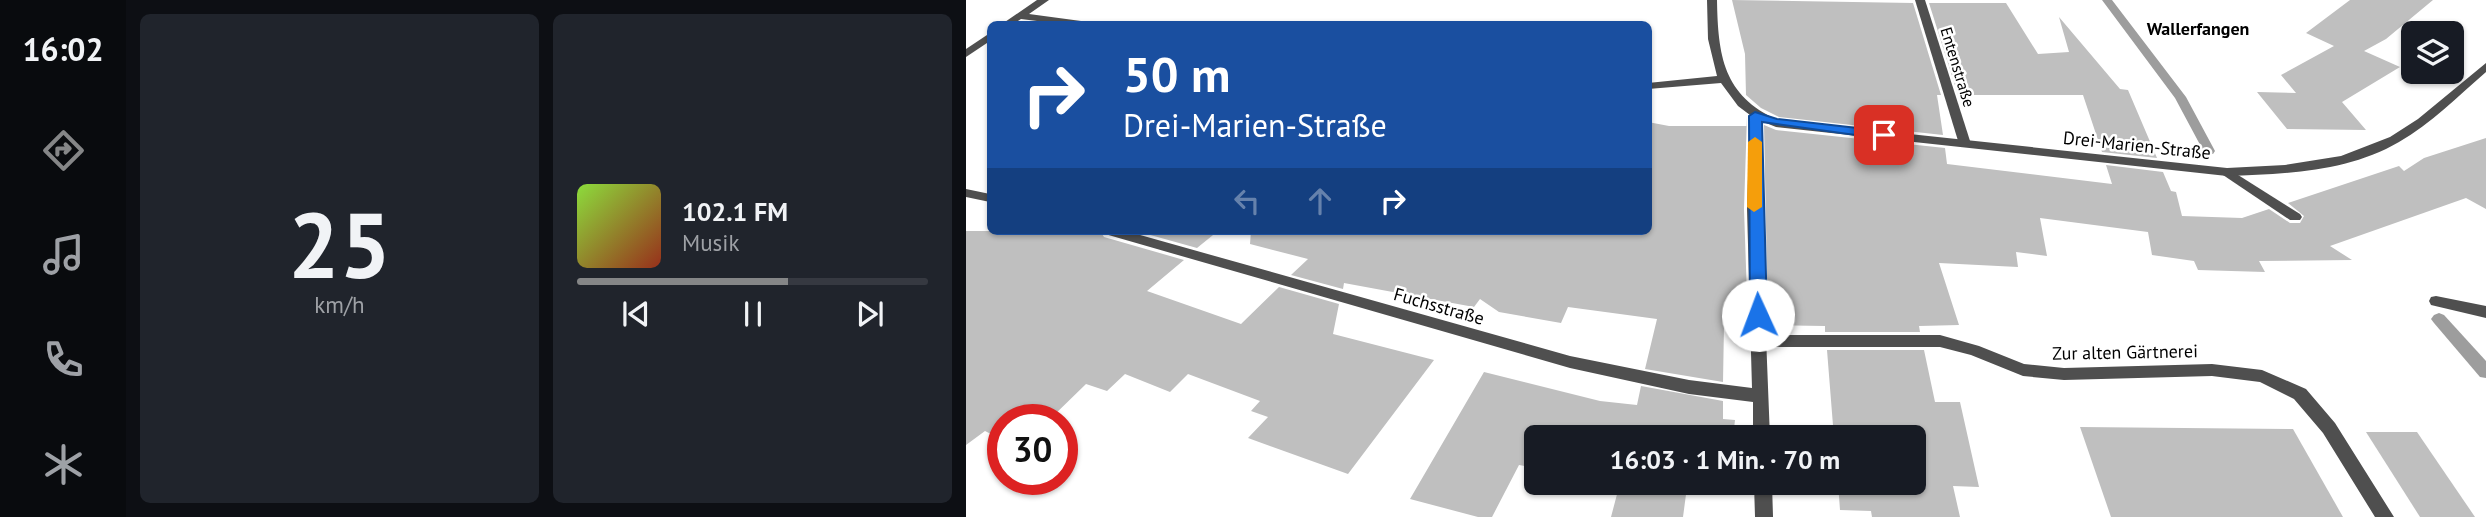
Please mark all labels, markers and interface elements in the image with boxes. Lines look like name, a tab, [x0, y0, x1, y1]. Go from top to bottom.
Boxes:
district label: Wallerfangen	[2147, 17, 2249, 40]
map controls	[2401, 21, 2464, 84]
button: layers	[2401, 21, 2464, 84]
street label: Entenstraße	[1936, 25, 1980, 109]
text: 16:02	[22, 28, 104, 70]
text: 50 m	[1123, 42, 1230, 106]
icon: right	[1008, 49, 1099, 140]
text: Drei-Marien-Straße	[1123, 104, 1387, 146]
pin	[1854, 105, 1914, 165]
icon: arrive	[1865, 116, 1903, 154]
icon: directions	[39, 126, 88, 175]
street label: Drei-Marien-Straße	[2062, 126, 2212, 164]
icon: left	[1228, 182, 1266, 220]
icon: ahead	[1301, 182, 1339, 220]
icon: right	[1374, 182, 1412, 220]
text: 25	[288, 185, 391, 303]
text: 102.1 FM	[682, 195, 788, 228]
text: Musik	[682, 228, 739, 257]
icon: music	[39, 230, 88, 279]
position arrow	[1721, 278, 1795, 352]
street label: Fuchsstraße	[1391, 282, 1487, 330]
text: km/h	[314, 290, 365, 319]
icon: previous	[617, 295, 655, 333]
icon: pause	[734, 295, 772, 333]
icon: next	[851, 295, 889, 333]
icon: phone	[39, 335, 88, 384]
street label: Zur alten Gärtnerei	[2052, 339, 2198, 365]
speed limit sign: 30	[987, 404, 1078, 495]
icon: climate	[39, 440, 88, 489]
text: 16:03 · 1 Min. · 70 m	[1610, 443, 1840, 476]

